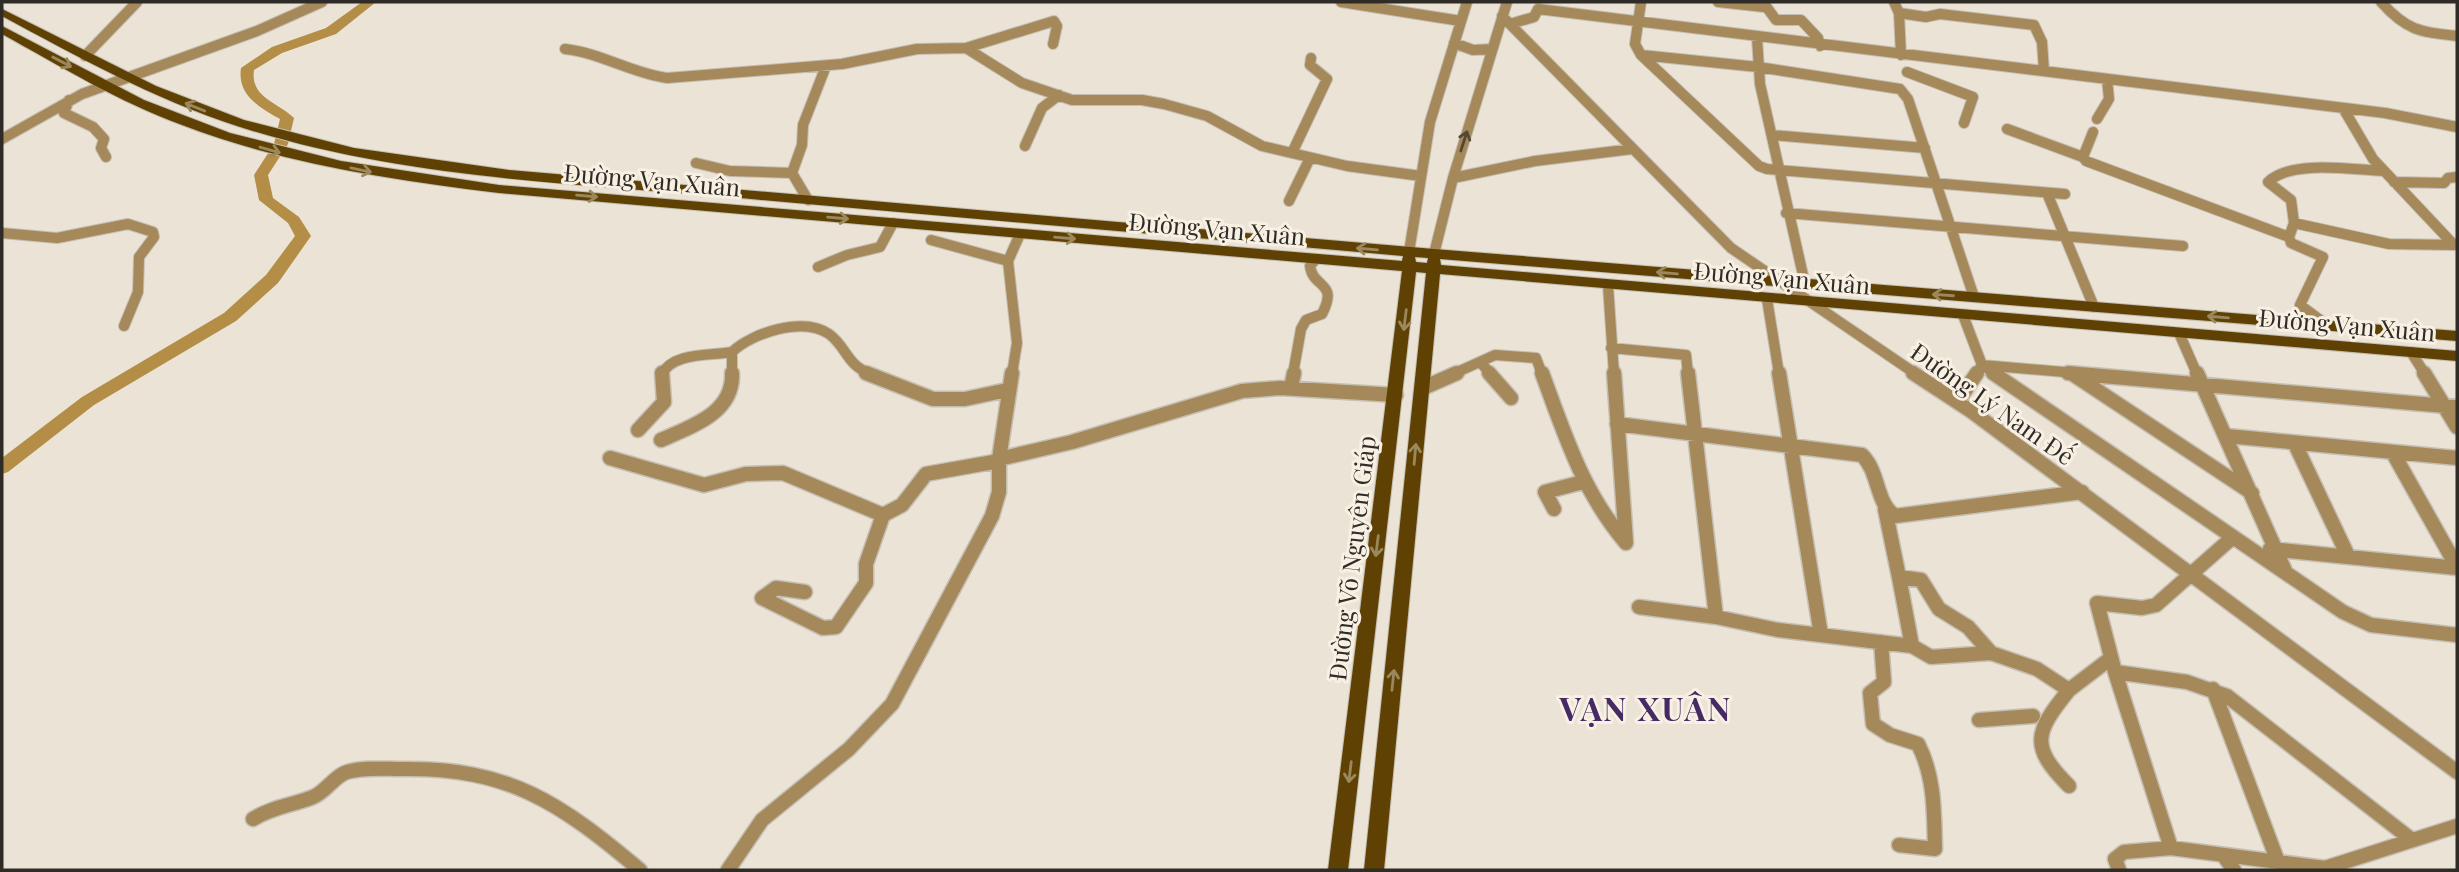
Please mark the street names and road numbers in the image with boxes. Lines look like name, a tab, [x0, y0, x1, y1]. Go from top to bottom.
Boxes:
street label: Đường Vạn Xuân	[562, 155, 742, 203]
street label: Đường Vạn Xuân	[1127, 204, 1307, 252]
street label: Đường Vạn Xuân	[1692, 253, 1872, 301]
street label: Đường Vạn Xuân	[2257, 300, 2437, 348]
street label: Đường Lý Nam Đế	[1905, 334, 2082, 471]
street label: Đường Võ Nguyên Giáp	[1320, 434, 1382, 682]

